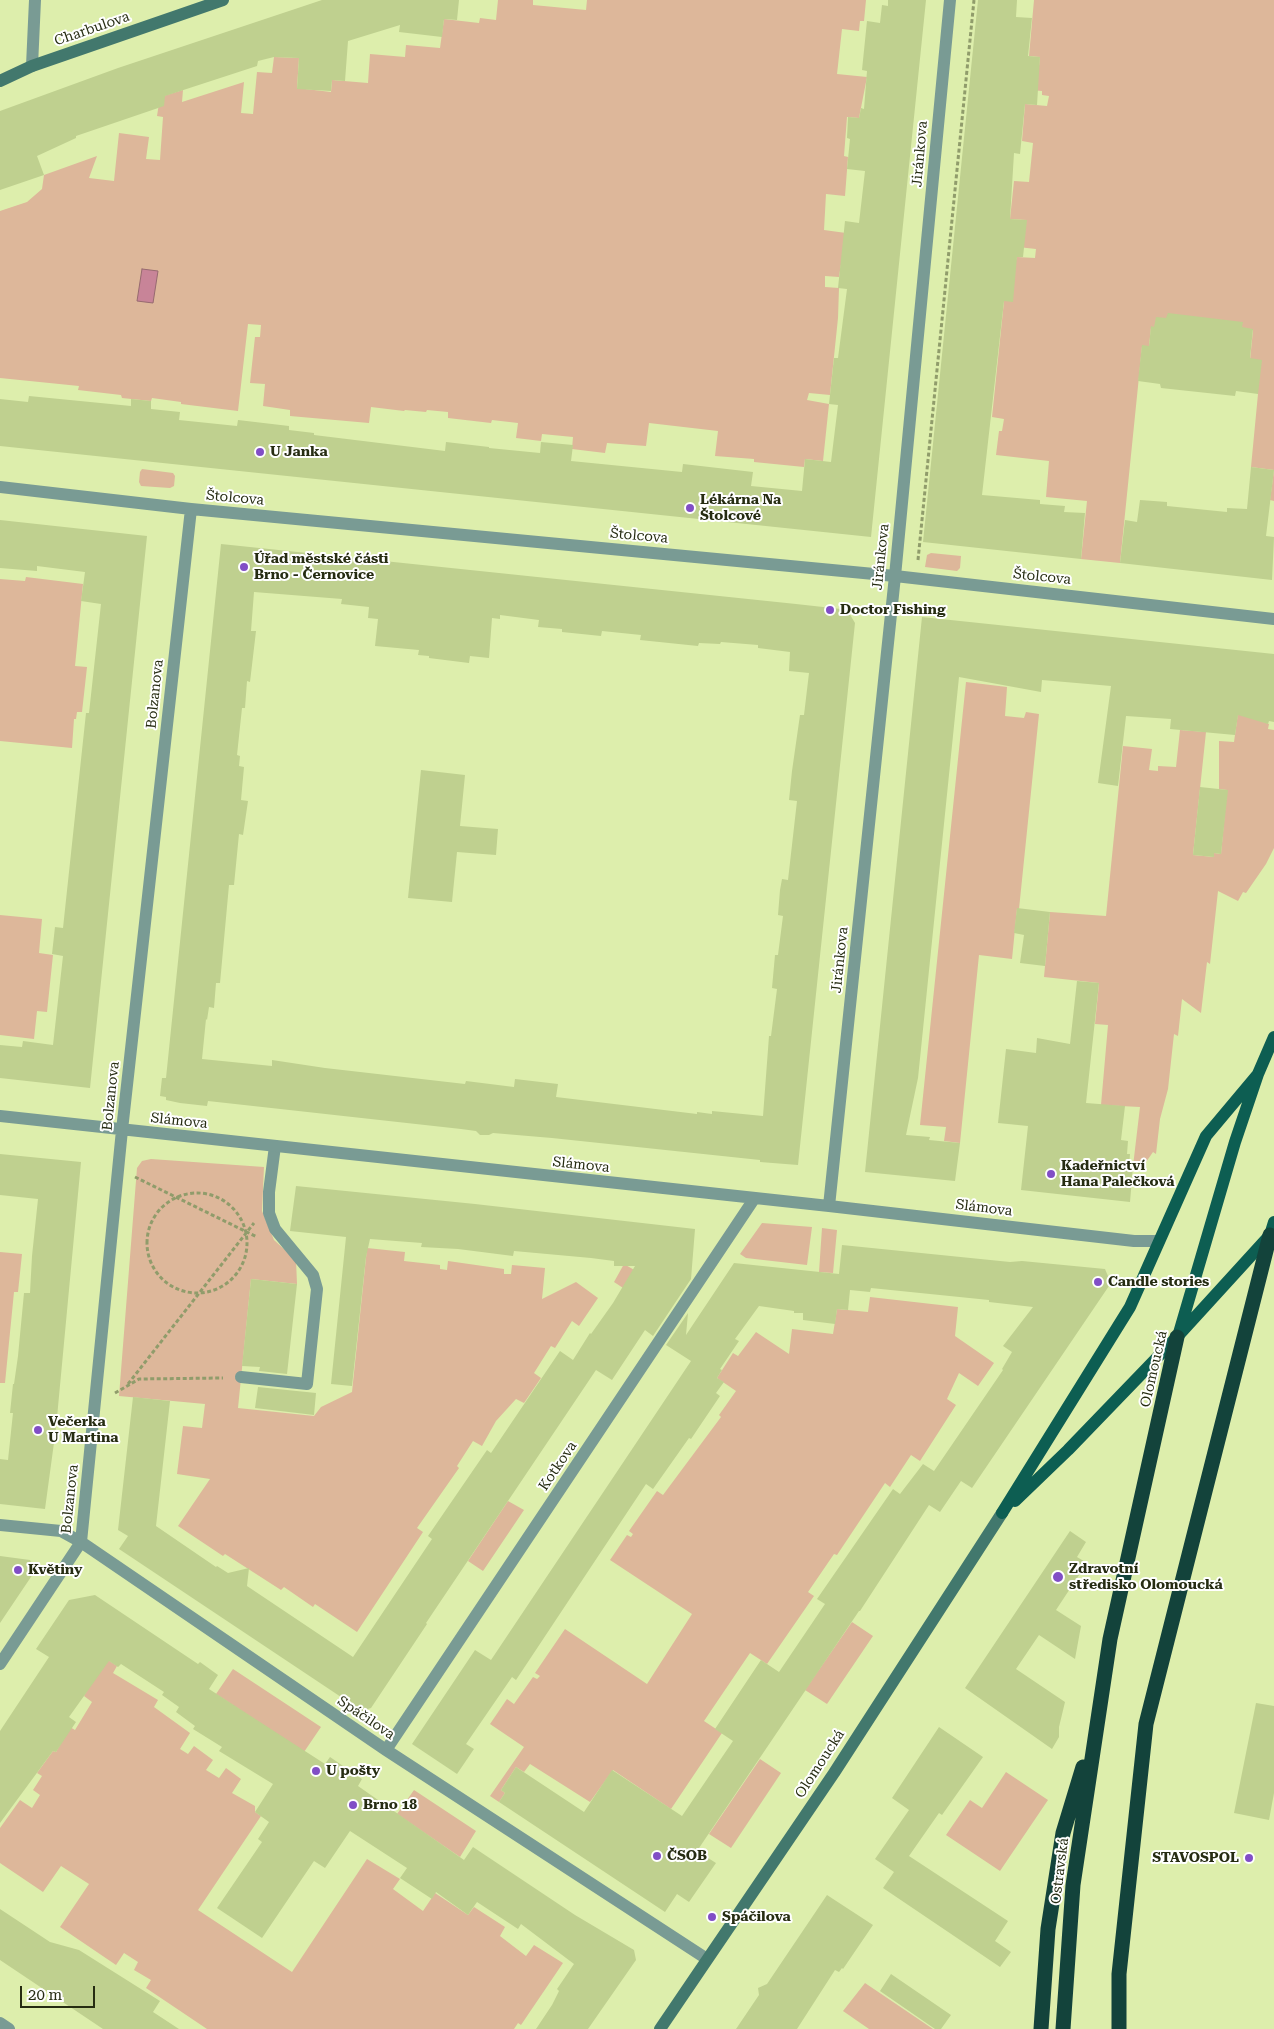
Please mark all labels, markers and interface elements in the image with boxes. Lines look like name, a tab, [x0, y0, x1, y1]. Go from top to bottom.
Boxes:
street label: Charbulova	[52, 8, 132, 50]
street label: Jiránkova	[909, 120, 931, 188]
place label: U Janka	[270, 444, 328, 460]
marker: U Janka	[254, 446, 266, 458]
street label: Štolcova	[205, 487, 265, 509]
place label: Lékárna Na Štolcové	[700, 492, 781, 524]
marker: Lékárna Na Štolcové	[684, 502, 696, 514]
street label: Jiránkova	[869, 523, 893, 591]
street label: Štolcova	[609, 525, 669, 547]
place label: Úřad městské části Brno - Černovice	[254, 551, 388, 584]
marker: Úřad městské části Brno - Černovice	[238, 561, 250, 573]
street label: Štolcova	[1012, 566, 1072, 588]
place label: Doctor Fishing	[840, 602, 946, 618]
marker: Doctor Fishing	[824, 604, 836, 616]
street label: Bolzanova	[143, 659, 167, 729]
street label: Jiránkova	[828, 926, 852, 994]
street label: Bolzanova	[99, 1061, 123, 1131]
street label: Slámova	[150, 1110, 208, 1132]
street label: Slámova	[552, 1154, 610, 1176]
place label: Kadeřnictví Hana Palečková	[1061, 1158, 1175, 1190]
marker: Kadeřnictví Hana Palečková	[1045, 1168, 1057, 1180]
street label: Slámova	[955, 1196, 1013, 1220]
place label: Candle stories	[1108, 1274, 1209, 1290]
marker: Candle stories	[1092, 1276, 1104, 1288]
street label: Olomoucká	[1137, 1329, 1171, 1409]
place label: Večerka U Martina	[48, 1414, 119, 1446]
marker: Večerka U Martina	[32, 1424, 44, 1436]
street label: Kotkova	[535, 1438, 581, 1494]
street label: Bolzanova	[58, 1464, 82, 1534]
place label: Zdravotní středisko Olomoucká	[1069, 1561, 1223, 1594]
place label: Květiny	[28, 1562, 82, 1578]
marker: Květiny	[12, 1564, 24, 1576]
marker: Zdravotní středisko Olomoucká	[1051, 1570, 1065, 1584]
street label: Spáčilova	[334, 1693, 398, 1743]
street label: Olomoucká	[792, 1727, 848, 1801]
place label: U pošty	[326, 1763, 380, 1779]
marker: U pošty	[310, 1765, 322, 1777]
place label: Brno 18	[363, 1797, 417, 1813]
marker: Brno 18	[347, 1799, 359, 1811]
street label: Ostravská	[1048, 1837, 1072, 1905]
place label: ČSOB	[667, 1848, 707, 1864]
marker: ČSOB	[651, 1850, 663, 1862]
place label: STAVOSPOL	[1152, 1850, 1239, 1866]
marker: STAVOSPOL	[1243, 1852, 1255, 1864]
place label: Spáčilova	[722, 1909, 791, 1925]
marker: Spáčilova	[706, 1911, 718, 1923]
scale bar	[22, 1976, 98, 2008]
text: 20 m	[28, 1986, 62, 2004]

